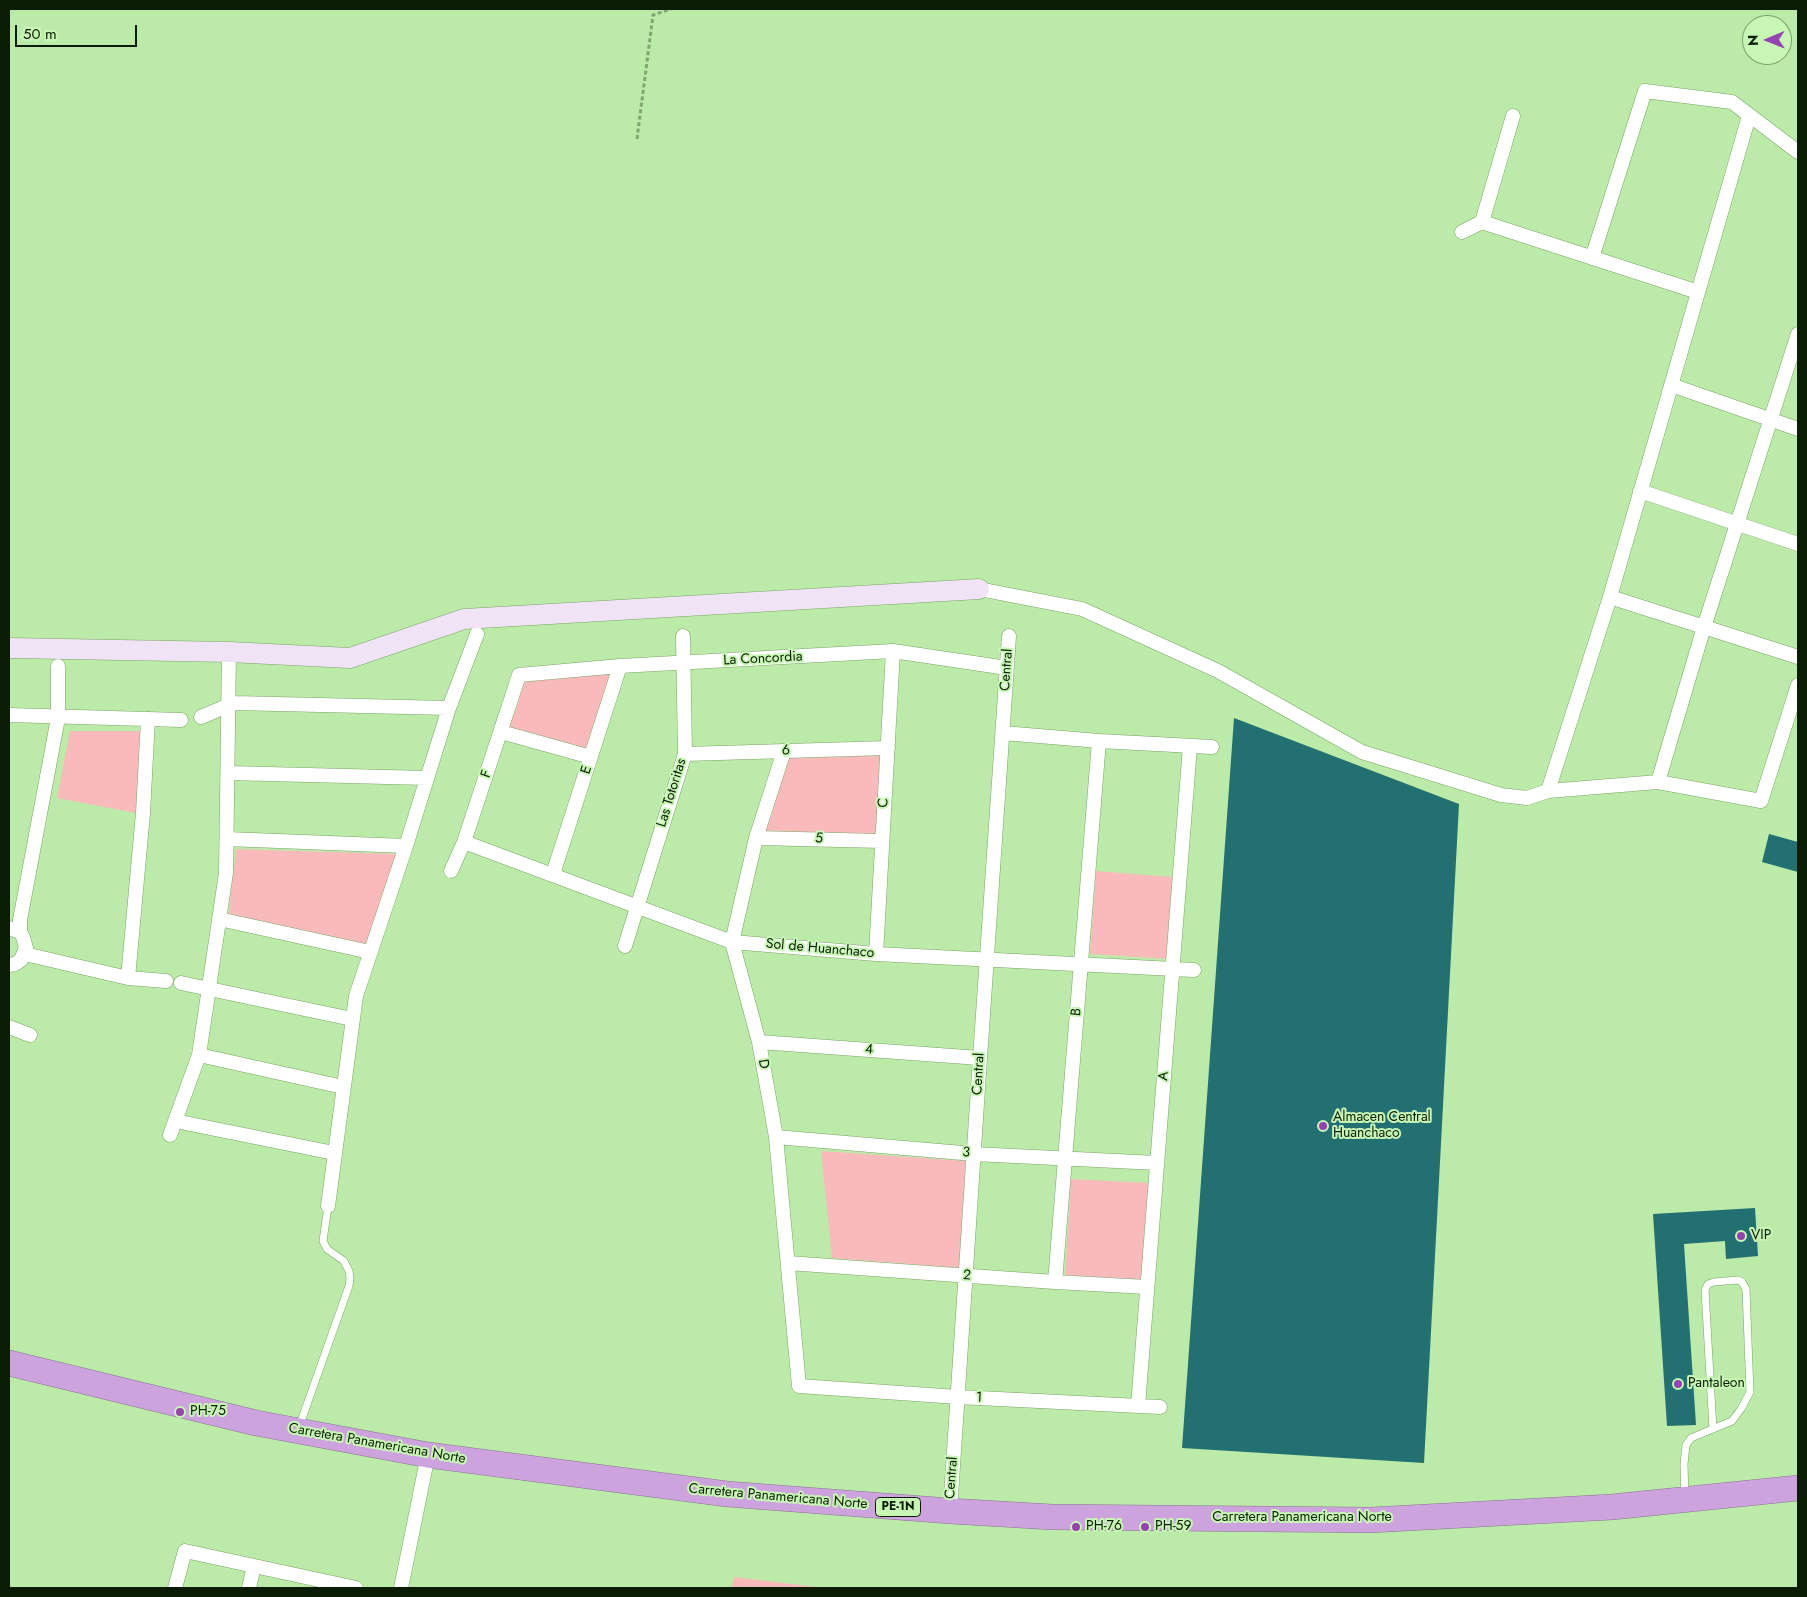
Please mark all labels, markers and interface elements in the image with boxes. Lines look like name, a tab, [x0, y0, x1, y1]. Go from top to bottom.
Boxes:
scale bar	[18, 15, 140, 47]
north arrow	[1742, 15, 1792, 65]
text: 50 m	[23, 23, 57, 45]
text: N	[1743, 35, 1763, 46]
street label: Central	[997, 648, 1017, 692]
street label: La Concordia	[723, 649, 803, 669]
street label: 6	[782, 742, 790, 760]
street label: Las Totoritas	[654, 757, 690, 829]
street label: E	[578, 764, 596, 776]
street label: F	[478, 768, 496, 780]
street label: C	[875, 798, 893, 808]
street label: 5	[815, 831, 823, 847]
street label: Sol de Huanchaco	[765, 936, 875, 962]
street label: B	[1068, 1007, 1086, 1017]
street label: 4	[864, 1041, 874, 1059]
street label: Central	[970, 1052, 988, 1096]
street label: D	[754, 1058, 772, 1070]
street label: A	[1155, 1071, 1173, 1081]
place label: Almacen Central Huanchaco	[1333, 1110, 1431, 1142]
marker: Almacen Central Huanchaco	[1317, 1120, 1329, 1132]
street label: 3	[961, 1144, 971, 1162]
place label: VIP	[1751, 1228, 1771, 1244]
marker: VIP	[1735, 1230, 1747, 1242]
street label: 2	[962, 1267, 972, 1285]
place label: Pantaleon	[1688, 1376, 1745, 1392]
marker: Pantaleon	[1672, 1378, 1684, 1390]
street label: 1	[975, 1389, 983, 1407]
place label: PH-75	[190, 1404, 226, 1420]
marker: PH-75	[174, 1406, 186, 1418]
street label: Carretera Panamericana Norte	[287, 1420, 467, 1468]
street label: Central	[942, 1456, 962, 1500]
street label: Carretera Panamericana Norte	[688, 1481, 868, 1513]
road number: PE-1N	[876, 1498, 920, 1516]
street label: Carretera Panamericana Norte	[1212, 1510, 1392, 1526]
place label: PH-76	[1086, 1519, 1122, 1535]
place label: PH-59	[1155, 1519, 1192, 1535]
marker: PH-76	[1070, 1521, 1082, 1533]
marker: PH-59	[1139, 1521, 1151, 1533]

